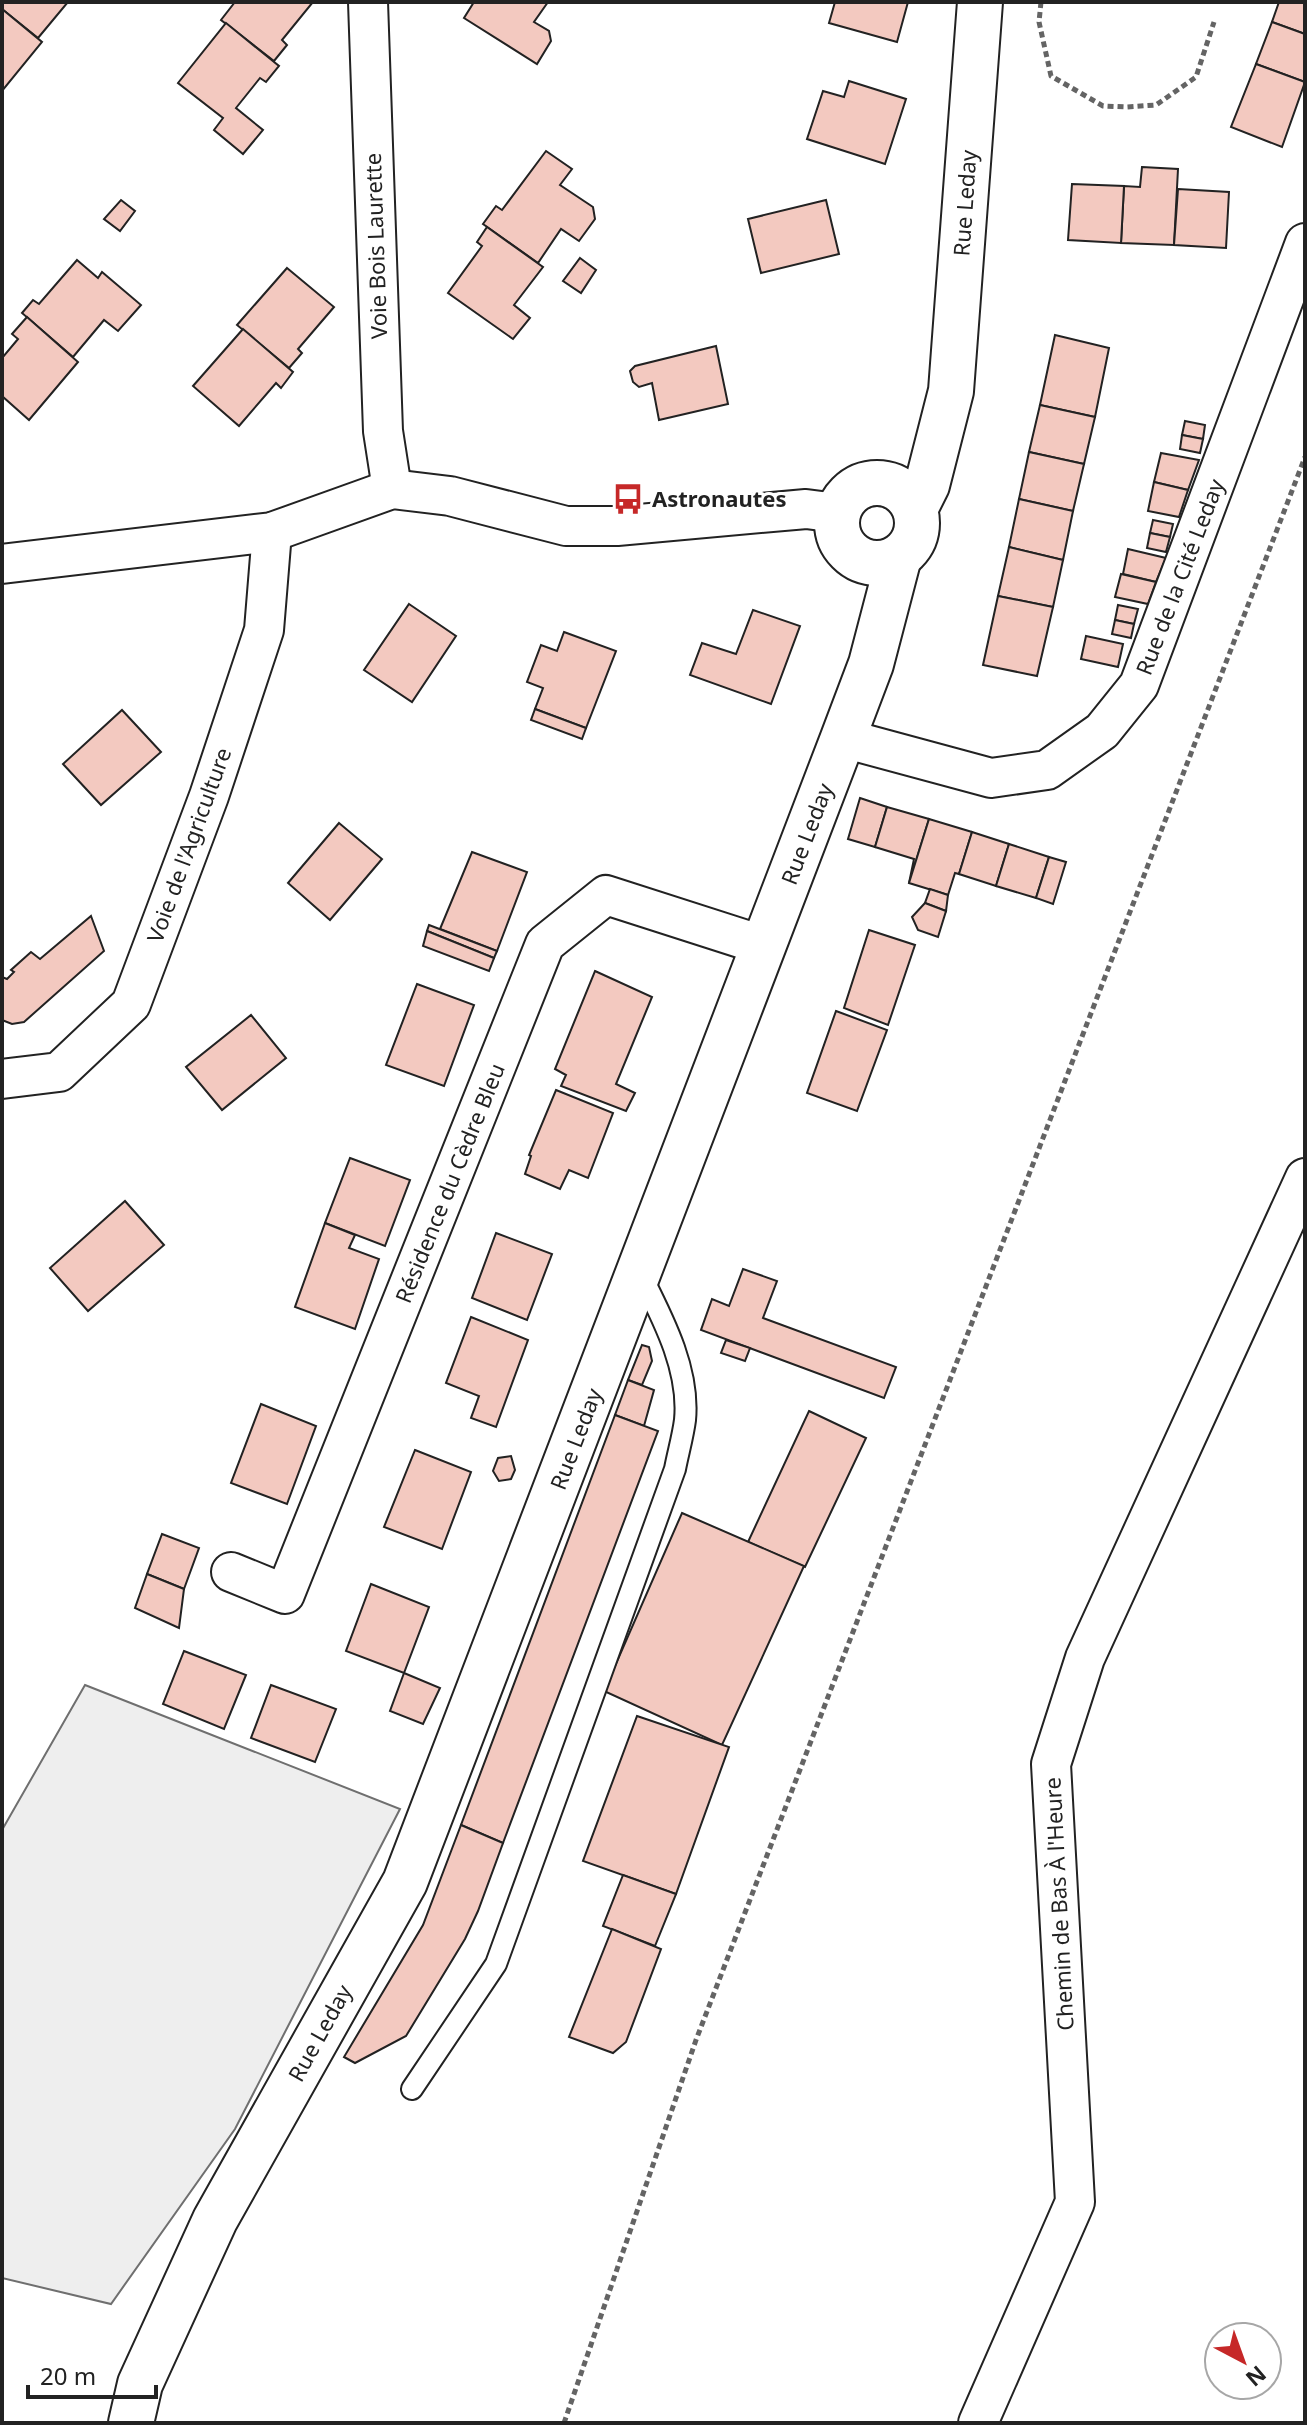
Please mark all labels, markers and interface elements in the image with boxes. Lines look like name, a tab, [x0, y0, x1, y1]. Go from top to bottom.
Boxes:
street label: Rue Leday	[945, 148, 983, 257]
street label: Voie Bois Laurette	[357, 152, 393, 340]
street label: Rue de la Cité Leday	[1128, 474, 1231, 679]
bus stop icon: Astronautes	[611, 482, 645, 516]
place label: Astronautes	[652, 483, 786, 513]
street label: Voie de l'Agriculture	[139, 743, 237, 946]
street label: Rue Leday	[773, 778, 839, 889]
street label: Résidence du Cèdre Bleu	[387, 1058, 511, 1307]
street label: Rue Leday	[542, 1383, 608, 1494]
street label: Chemin de Bas À l'Heure	[1036, 1777, 1080, 2032]
street label: Rue Leday	[280, 1978, 358, 2086]
north arrow	[1203, 2321, 1283, 2401]
scale bar	[28, 2349, 156, 2399]
text: 20 m	[40, 2359, 96, 2392]
text: N	[1240, 2360, 1273, 2394]

